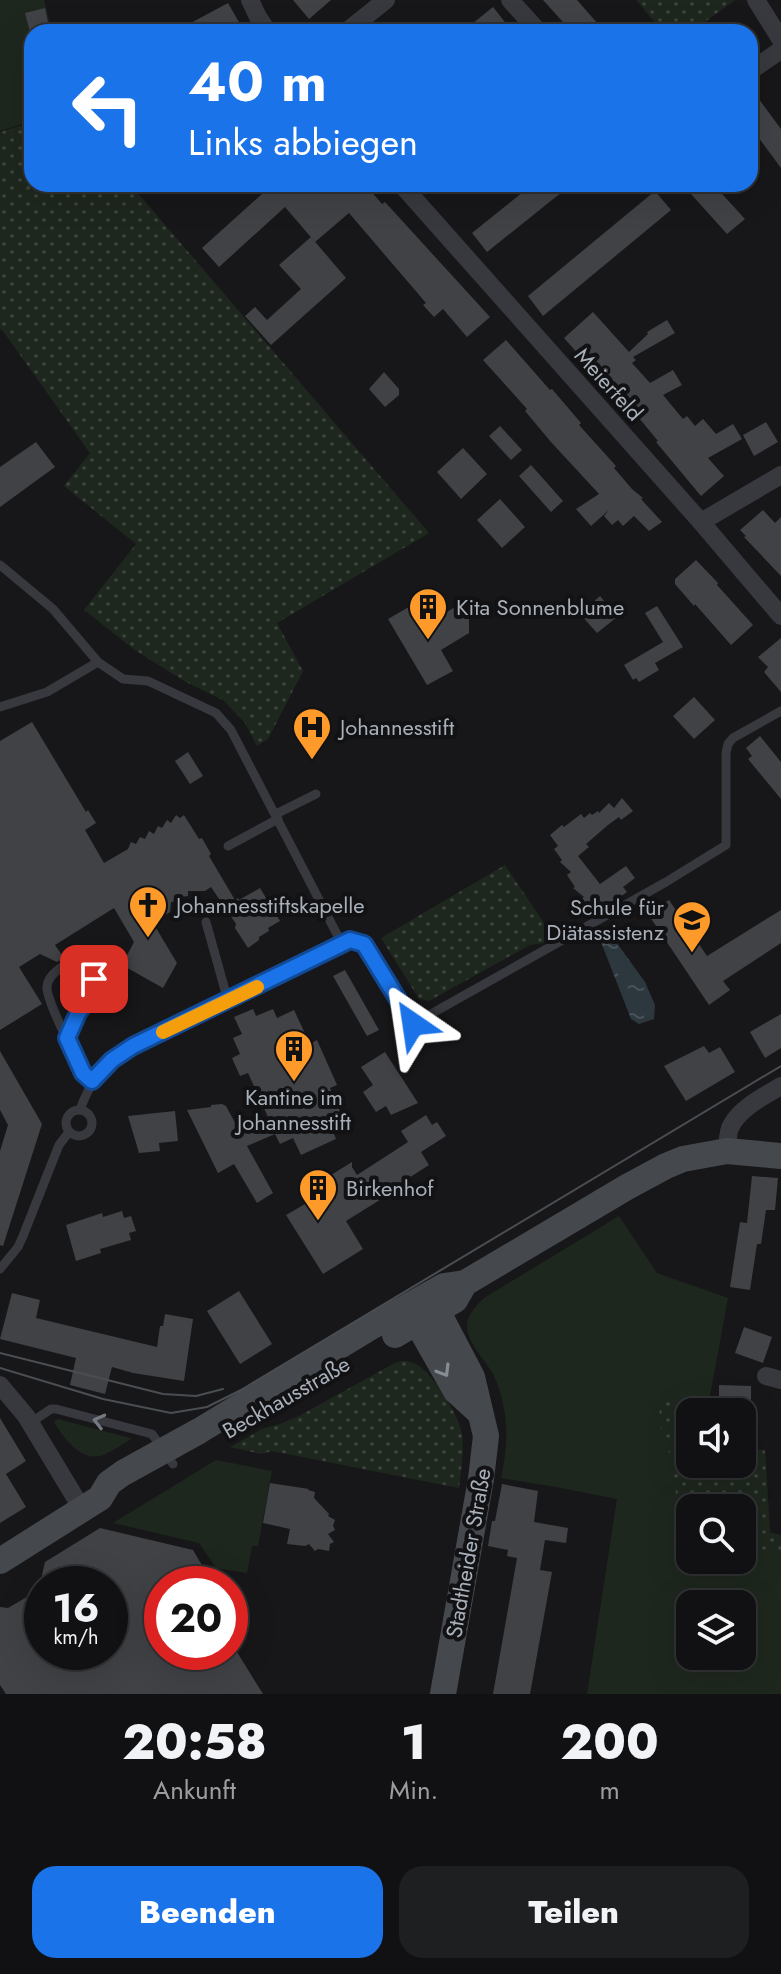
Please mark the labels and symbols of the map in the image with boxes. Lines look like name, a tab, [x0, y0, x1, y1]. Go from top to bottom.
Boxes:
street label: Meierfeld	[567, 340, 651, 428]
building icon: Kita Sonnenblume	[407, 586, 449, 641]
place label: Kita Sonnenblume	[456, 591, 624, 623]
hospital icon: Johannesstift	[291, 706, 333, 761]
place label: Johannesstift	[337, 711, 455, 743]
church icon: Johannesstiftskapelle	[127, 884, 169, 939]
place label: Johannesstiftskapelle	[173, 889, 365, 921]
place label: Schule für Diätassistenz	[546, 891, 664, 948]
school or university icon: Schule für Diätassistenz	[671, 899, 713, 954]
pin	[60, 945, 128, 1013]
position arrow	[371, 982, 455, 1066]
building icon: Kantine im Johannesstift	[273, 1028, 315, 1083]
place label: Kantine im Johannesstift	[234, 1081, 352, 1138]
building icon: Birkenhof	[297, 1167, 339, 1222]
place label: Birkenhof	[346, 1172, 434, 1204]
street label: Beckhausstraße	[216, 1348, 356, 1446]
one-way arrow	[435, 1362, 450, 1377]
one-way arrow	[93, 1413, 107, 1430]
street label: Stadtheider Straße	[437, 1466, 499, 1640]
speed limit sign: 20	[144, 1566, 248, 1670]

